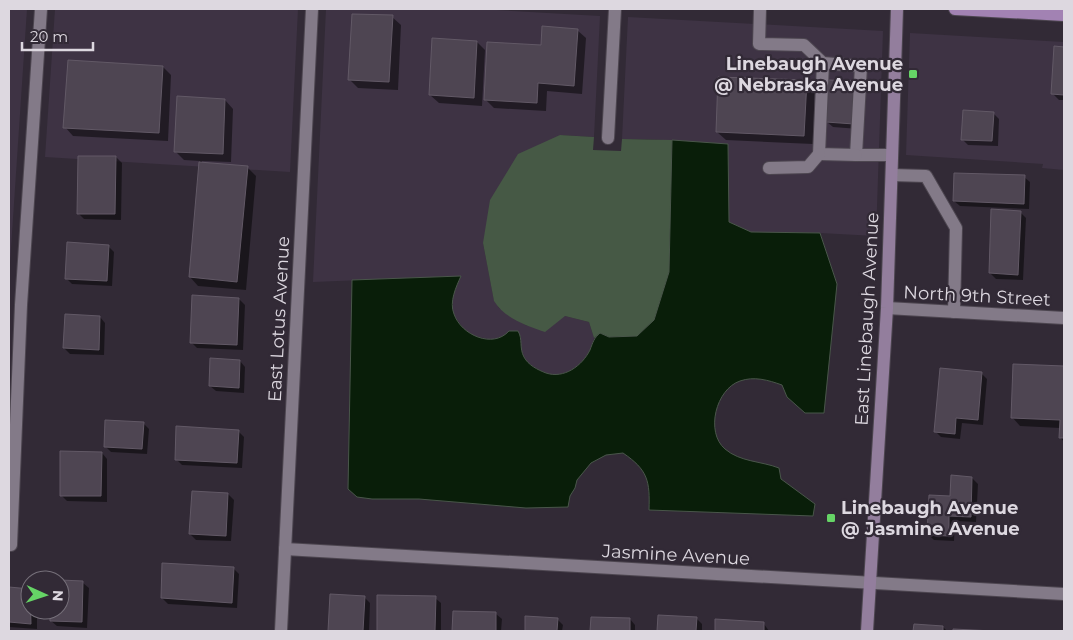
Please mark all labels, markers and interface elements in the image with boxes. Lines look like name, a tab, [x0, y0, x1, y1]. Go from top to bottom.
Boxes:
scale bar	[22, 20, 94, 52]
text: 20 m	[30, 27, 68, 46]
place label: Linebaugh Avenue @ Nebraska Avenue	[714, 53, 903, 96]
marker: Linebaugh Avenue @ Nebraska Avenue	[907, 68, 919, 80]
street label: East Linebaugh Avenue	[850, 212, 884, 426]
street label: East Lotus Avenue	[264, 235, 294, 402]
street label: North 9th Street	[903, 281, 1051, 311]
place label: Linebaugh Avenue @ Jasmine Avenue	[841, 497, 1020, 540]
marker: Linebaugh Avenue @ Jasmine Avenue	[825, 512, 837, 524]
street label: Jasmine Avenue	[601, 540, 751, 570]
north arrow	[20, 570, 70, 620]
text: N	[49, 590, 67, 602]

